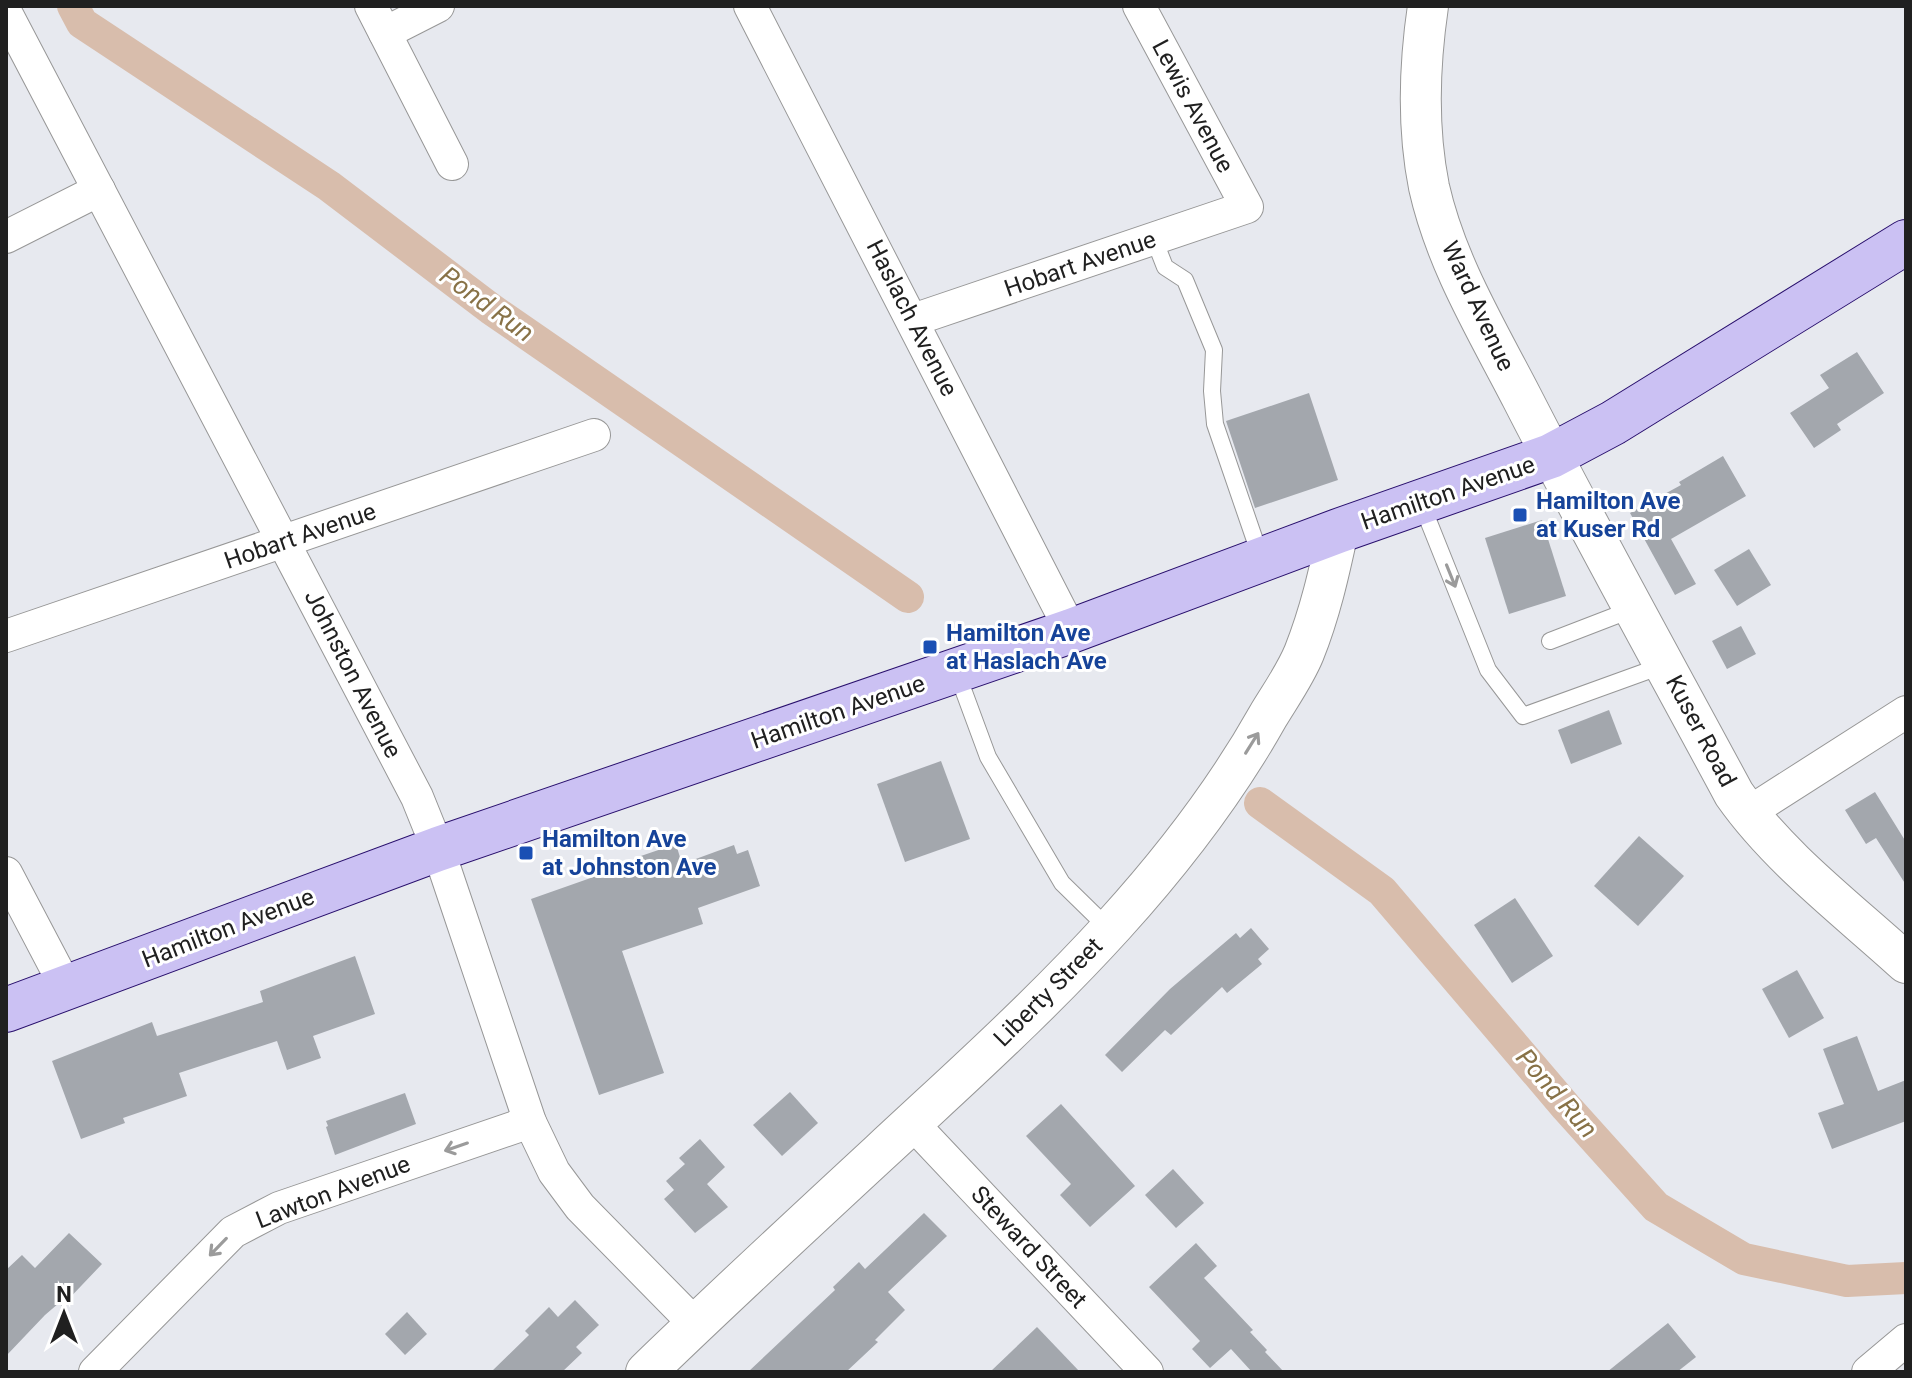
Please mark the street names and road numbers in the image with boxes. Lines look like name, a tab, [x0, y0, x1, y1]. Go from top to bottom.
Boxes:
street label: Lewis Avenue	[1146, 35, 1240, 177]
street label: Hobart Avenue	[1001, 225, 1159, 303]
street label: Haslach Avenue	[861, 235, 963, 401]
street label: Ward Avenue	[1436, 237, 1520, 375]
street label: Hamilton Avenue	[1357, 450, 1539, 536]
street label: Hobart Avenue	[221, 497, 379, 575]
street label: Johnston Avenue	[299, 585, 407, 763]
street label: Hamilton Avenue	[747, 669, 929, 755]
street label: Kuser Road	[1660, 670, 1742, 792]
street label: Hamilton Avenue	[138, 882, 318, 974]
street label: Liberty Street	[988, 932, 1108, 1052]
street label: Lawton Avenue	[252, 1150, 414, 1234]
street label: Steward Street	[965, 1180, 1093, 1314]

